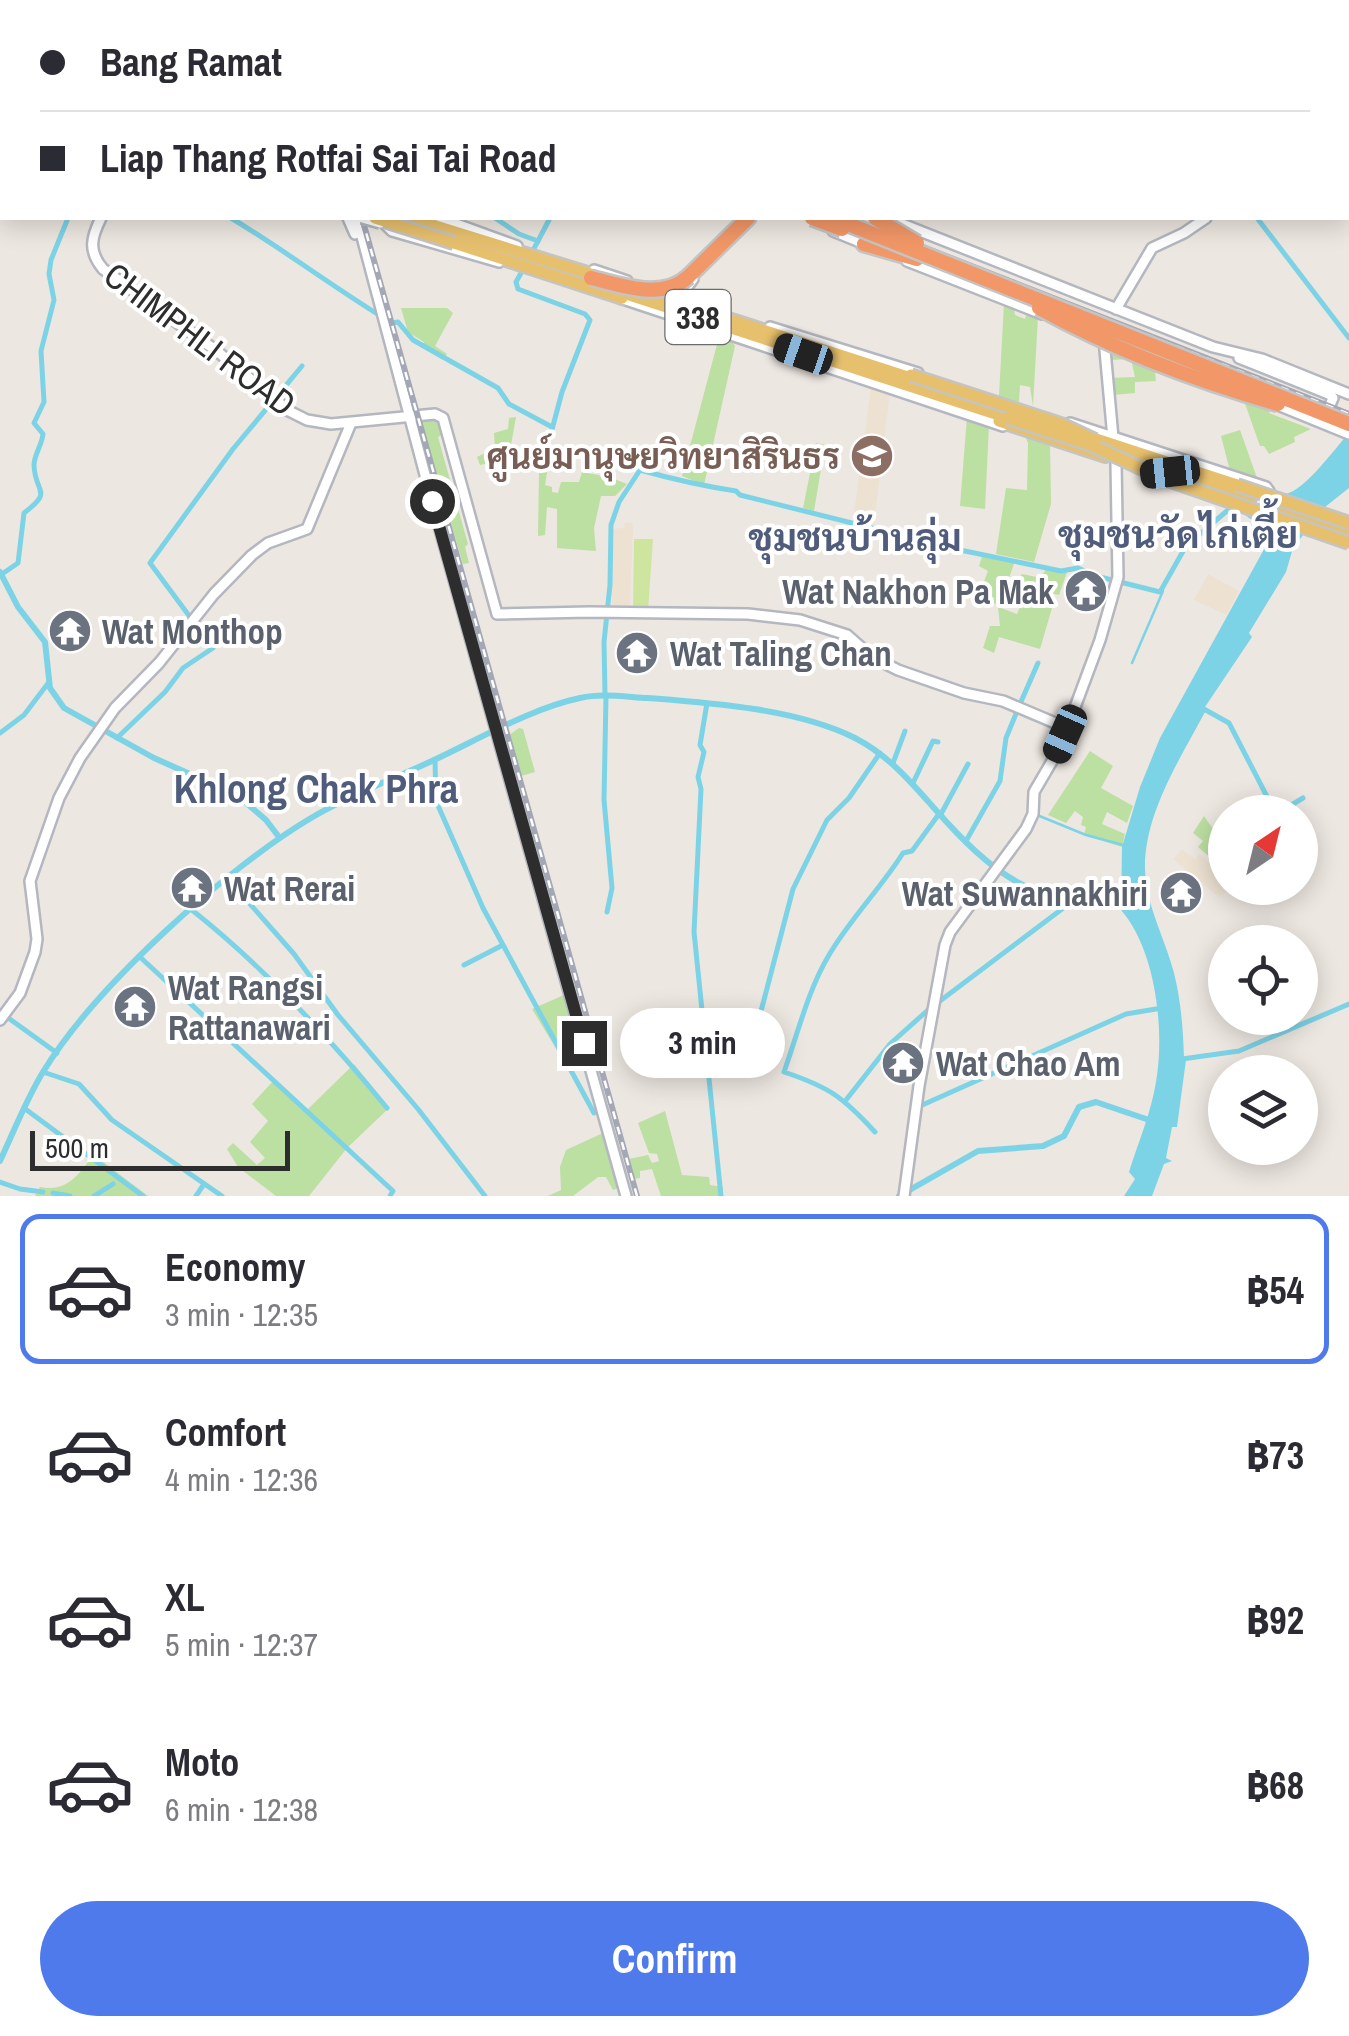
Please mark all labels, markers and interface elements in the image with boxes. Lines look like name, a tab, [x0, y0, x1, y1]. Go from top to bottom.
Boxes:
text: Bang Ramat	[100, 37, 282, 88]
text: Liap Thang Rotfai Sai Tai Road	[100, 133, 557, 184]
street label: CHIMPHLI ROAD	[95, 252, 305, 426]
road number: 338	[666, 290, 730, 344]
car	[770, 330, 836, 378]
place label: ศูนย์มานุษยวิทยาสิรินธร	[487, 433, 840, 482]
school or university icon: ศูนย์มานุษยวิทยาสิรินธร	[849, 433, 895, 479]
car	[1139, 454, 1201, 490]
route start	[410, 479, 455, 524]
district label: ชุมชนวัดไก่เตี้ย	[1058, 498, 1298, 561]
district label: ชุมชนบ้านลุ่ม	[748, 512, 962, 564]
place label: Wat Nakhon Pa Mak	[782, 568, 1054, 615]
temple icon: Wat Nakhon Pa Mak	[1063, 568, 1109, 614]
temple icon: Wat Monthop	[47, 608, 93, 654]
place label: Wat Monthop	[102, 608, 283, 655]
temple icon: Wat Taling Chan	[614, 630, 660, 676]
place label: Wat Taling Chan	[670, 630, 892, 677]
car	[1039, 700, 1091, 768]
district label: Khlong Chak Phra	[174, 762, 458, 815]
north arrow	[1208, 795, 1318, 905]
map controls	[1208, 795, 1318, 1165]
temple icon: Wat Rerai	[169, 865, 215, 911]
place label: Wat Rerai	[224, 865, 355, 912]
place label: Wat Suwannakhiri	[902, 870, 1148, 917]
temple icon: Wat Suwannakhiri	[1158, 870, 1204, 916]
button: locate	[1208, 925, 1318, 1035]
place label: Wat Rangsi Rattanawari	[168, 964, 331, 1051]
temple icon: Wat Rangsi Rattanawari	[112, 984, 158, 1030]
callout: 3 min	[619, 1008, 784, 1078]
route end	[562, 1021, 607, 1066]
text: 3 min	[668, 1021, 737, 1064]
temple icon: Wat Chao Am	[880, 1040, 926, 1086]
place label: Wat Chao Am	[936, 1040, 1120, 1087]
button: layers	[1208, 1055, 1318, 1165]
scale bar	[30, 1126, 290, 1170]
text: 500 m	[45, 1129, 109, 1167]
text: Economy	[165, 1242, 305, 1293]
icon: car	[45, 1244, 135, 1334]
text: ฿54	[1246, 1265, 1304, 1316]
text: 3 min · 12:35	[165, 1293, 318, 1336]
text: Comfort	[165, 1407, 286, 1458]
icon: car	[45, 1409, 135, 1499]
text: ฿73	[1246, 1430, 1304, 1481]
text: 4 min · 12:36	[165, 1458, 318, 1501]
text: XL	[165, 1572, 205, 1623]
icon: car	[45, 1574, 135, 1664]
text: ฿92	[1246, 1595, 1304, 1646]
text: 5 min · 12:37	[165, 1623, 318, 1666]
text: Moto	[165, 1737, 239, 1788]
icon: car	[45, 1739, 135, 1829]
text: ฿68	[1246, 1760, 1304, 1811]
text: 6 min · 12:38	[165, 1788, 318, 1831]
button: Confirm	[40, 1901, 1309, 2016]

